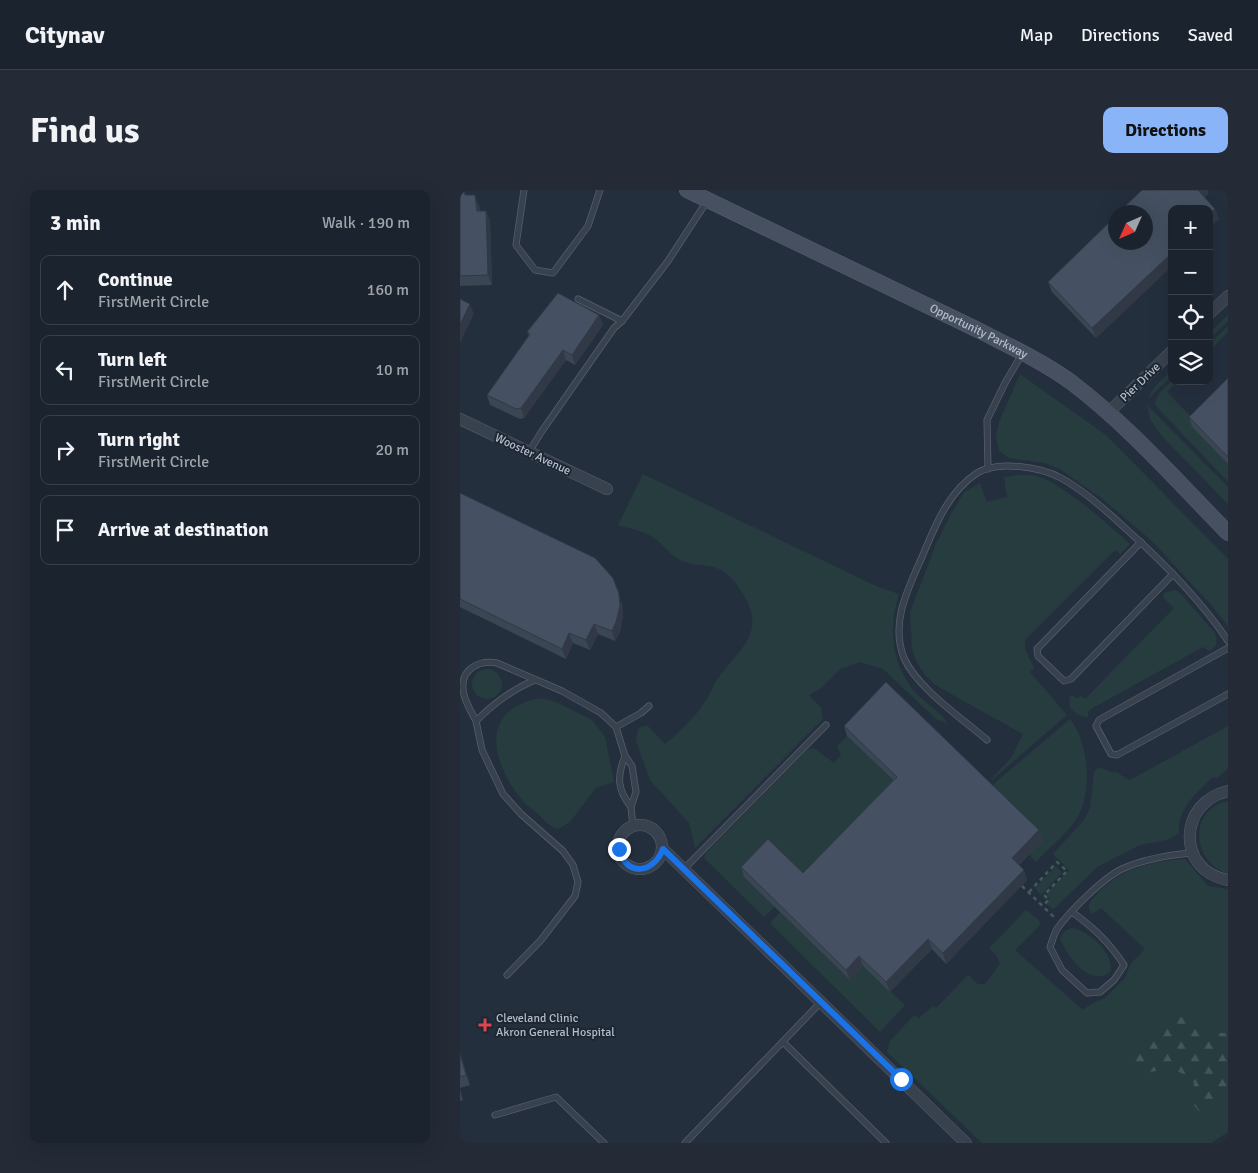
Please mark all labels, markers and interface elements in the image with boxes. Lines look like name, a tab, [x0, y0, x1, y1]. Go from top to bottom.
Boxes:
text: Citynav	[25, 20, 104, 50]
text: Map	[1020, 24, 1053, 46]
text: Directions	[1081, 24, 1160, 46]
text: Saved	[1188, 24, 1233, 46]
button: Directions	[1103, 107, 1228, 153]
text: Find us	[30, 109, 140, 152]
north arrow	[1108, 205, 1153, 250]
map controls	[1168, 205, 1213, 385]
button: +	[1168, 205, 1213, 250]
text: 3 min	[50, 210, 101, 236]
text: Walk · 190 m	[322, 213, 410, 233]
button: −	[1168, 250, 1213, 295]
text: Continue	[98, 268, 173, 292]
icon: ahead	[51, 276, 79, 304]
text: 160 m	[367, 280, 409, 300]
text: FirstMerit Circle	[98, 292, 209, 312]
button: locate	[1168, 295, 1213, 340]
street label: Opportunity Parkway	[927, 301, 1031, 362]
button: layers	[1168, 340, 1213, 385]
text: Turn left	[98, 348, 167, 372]
icon: left	[51, 356, 79, 384]
text: 10 m	[375, 360, 409, 380]
street label: Pier Drive	[1117, 360, 1164, 405]
text: FirstMerit Circle	[98, 372, 209, 392]
text: Turn right	[98, 428, 180, 452]
street label: Wooster Avenue	[492, 430, 573, 479]
icon: right	[51, 436, 79, 464]
text: 20 m	[375, 440, 409, 460]
text: FirstMerit Circle	[98, 452, 209, 472]
icon: arrive	[51, 516, 79, 544]
text: Arrive at destination	[98, 518, 269, 542]
route end	[608, 838, 631, 861]
place label: Cleveland Clinic Akron General Hospital	[496, 1011, 615, 1040]
marker: Cleveland Clinic Akron General Hospital	[478, 1018, 492, 1032]
route start	[890, 1068, 913, 1091]

